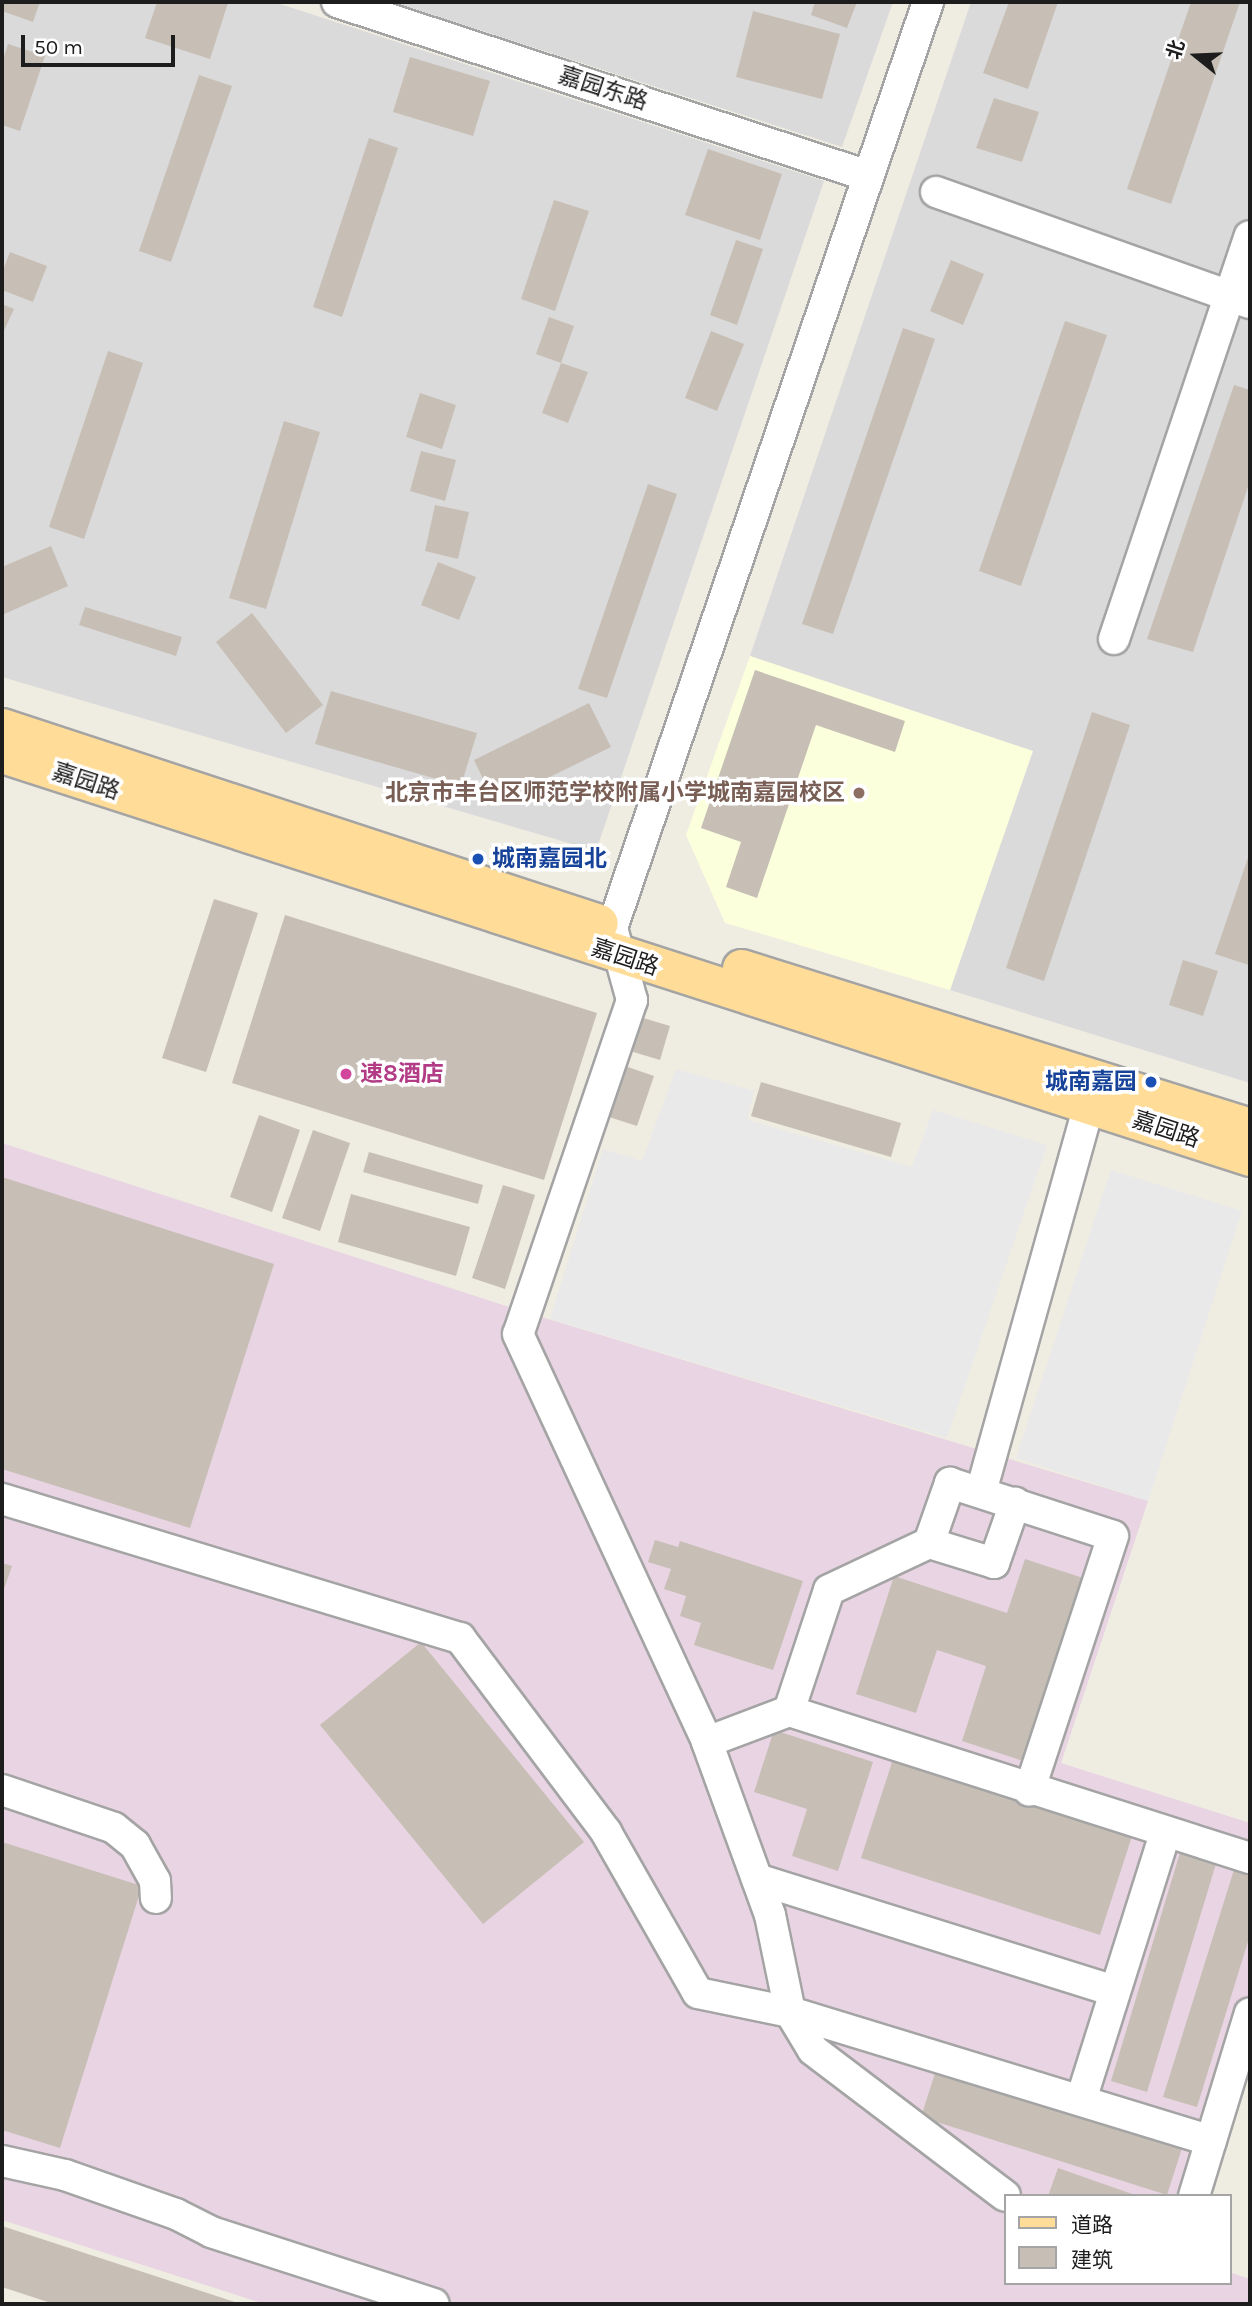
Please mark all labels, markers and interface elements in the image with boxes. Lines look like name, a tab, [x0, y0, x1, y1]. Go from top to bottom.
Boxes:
scale bar	[24, 21, 178, 65]
north arrow	[1161, 21, 1231, 91]
text: 50 m	[34, 35, 83, 59]
text: 北	[1163, 37, 1189, 62]
street label: 嘉园东路	[555, 62, 651, 116]
street label: 嘉园路	[49, 758, 123, 806]
place label: 北京市丰台区师范学校附属小学城南嘉园校区	[385, 779, 845, 807]
marker: 北京市丰台区师范学校附属小学城南嘉园校区	[851, 785, 867, 801]
place label: 城南嘉园北	[492, 845, 607, 873]
marker: 城南嘉园北	[470, 851, 486, 867]
street label: 嘉园路	[588, 934, 662, 982]
place label: 速8酒店	[360, 1060, 444, 1088]
marker: 速8酒店	[338, 1066, 354, 1082]
place label: 城南嘉园	[1045, 1068, 1137, 1096]
marker: 城南嘉园	[1143, 1074, 1159, 1090]
street label: 嘉园路	[1129, 1106, 1203, 1154]
legend	[1004, 2194, 1231, 2285]
text: 道路	[1071, 2213, 1113, 2237]
text: 建筑	[1071, 2248, 1113, 2272]

